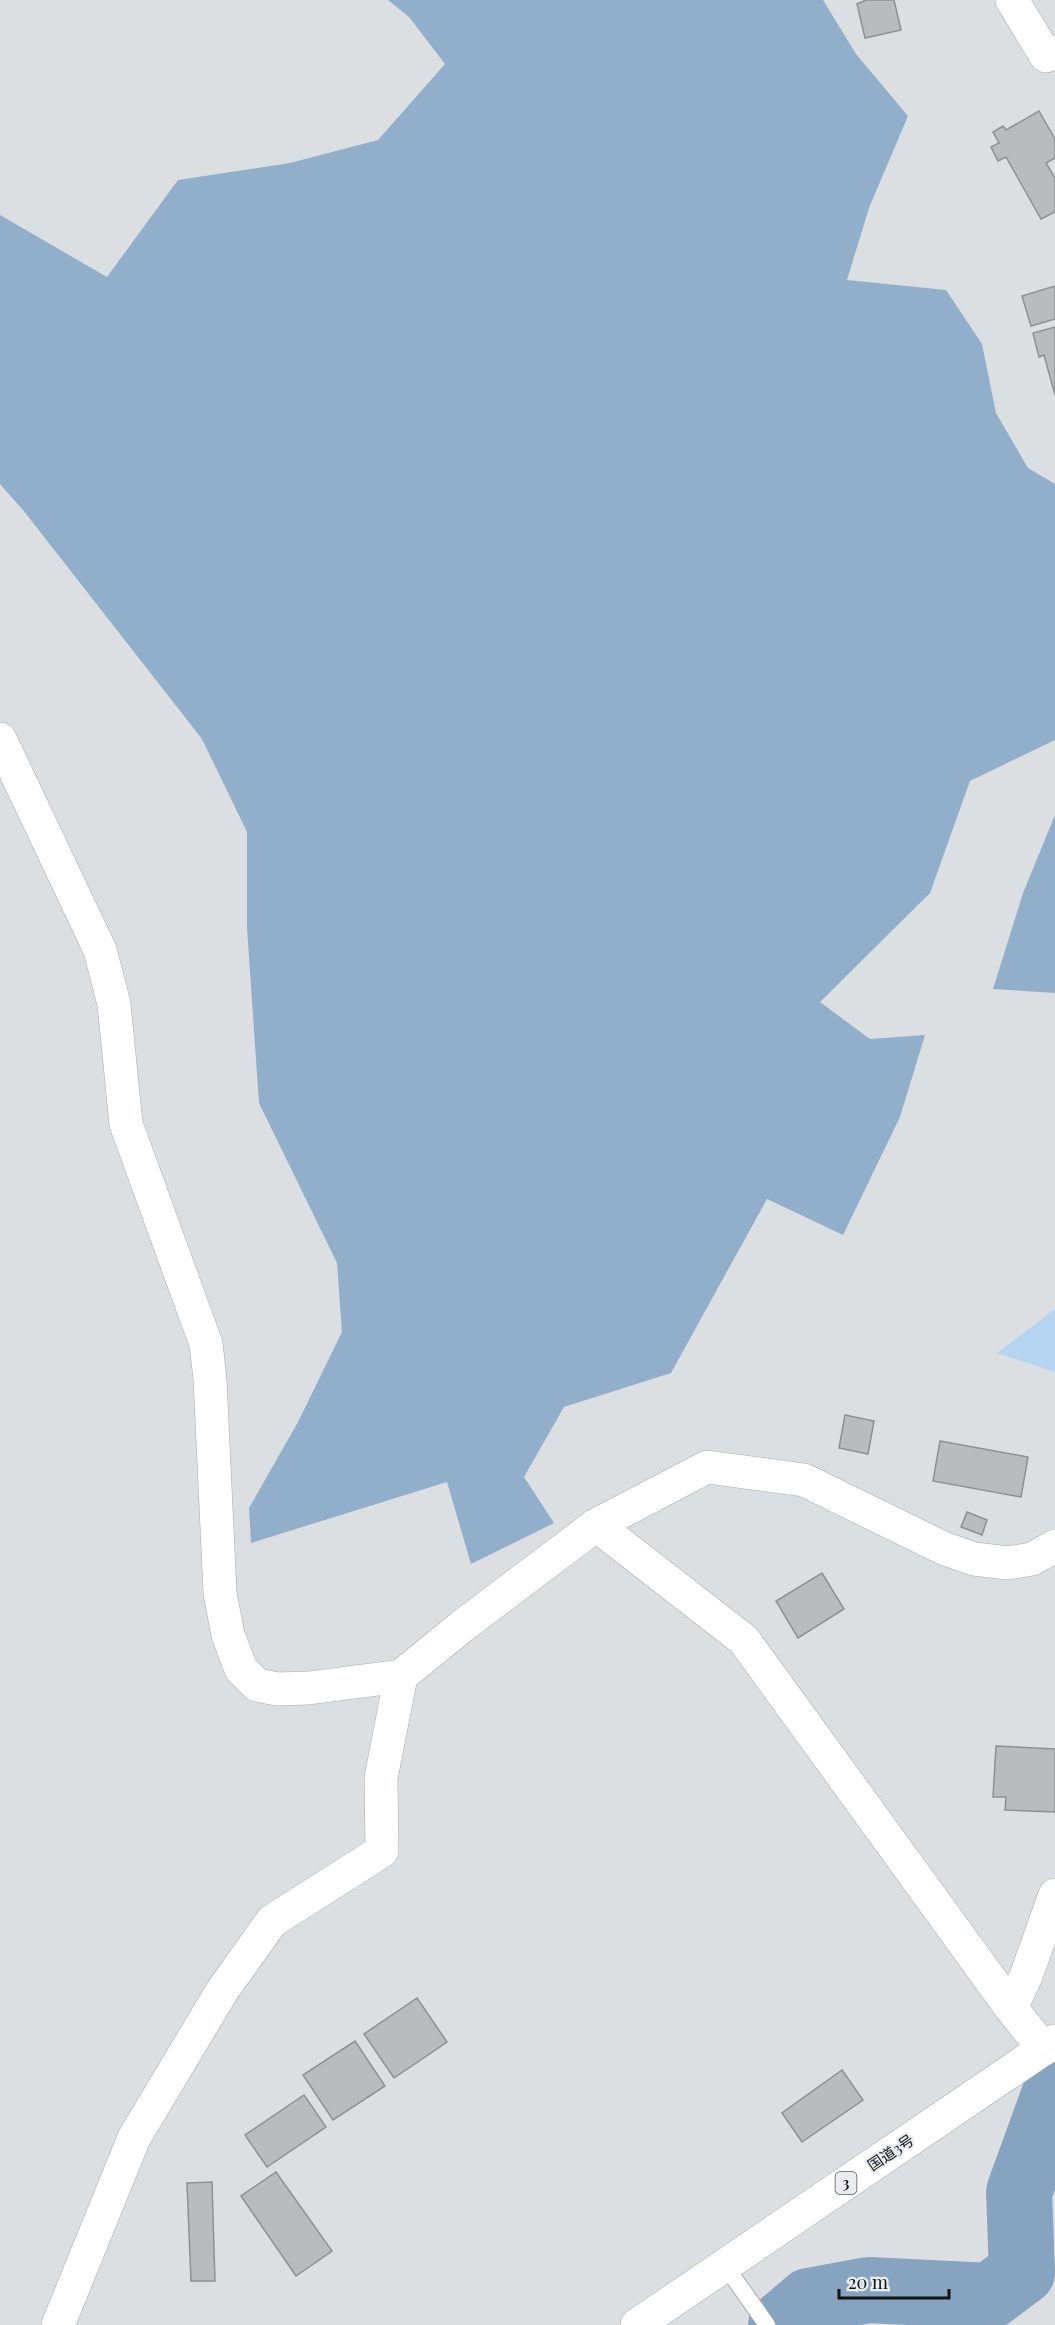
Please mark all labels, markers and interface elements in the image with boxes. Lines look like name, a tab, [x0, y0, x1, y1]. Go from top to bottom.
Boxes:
street label: 国道3号	[863, 2129, 917, 2175]
road number: 3	[836, 2172, 856, 2194]
scale bar	[839, 2262, 948, 2300]
text: 20 m	[848, 2270, 888, 2294]

